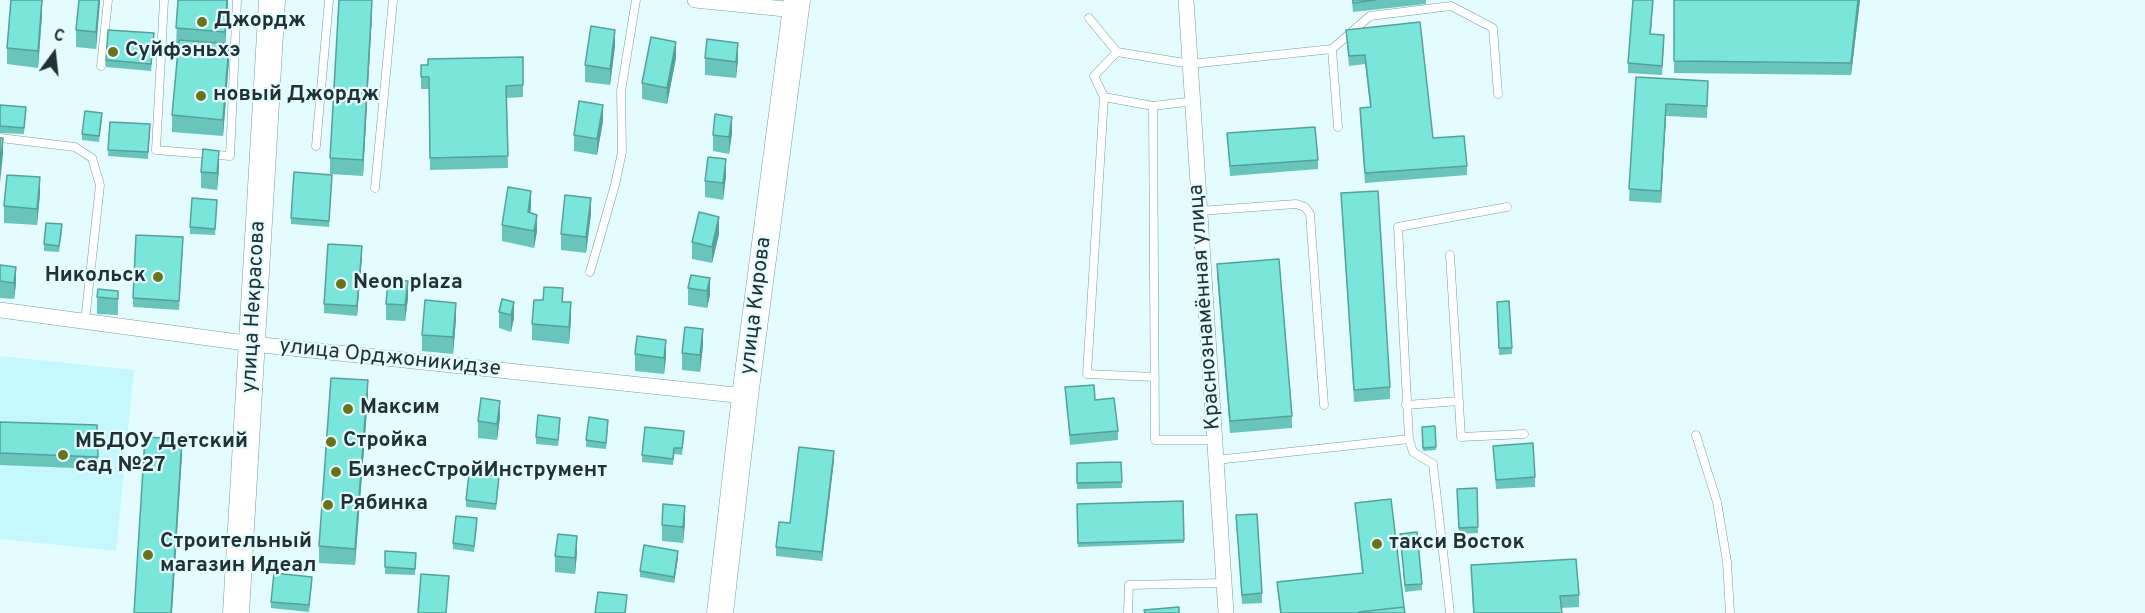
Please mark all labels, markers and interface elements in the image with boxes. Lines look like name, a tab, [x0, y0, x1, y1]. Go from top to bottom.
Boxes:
place label: Джордж	[214, 9, 306, 35]
marker: Джордж	[195, 15, 209, 29]
north arrow	[24, 24, 84, 84]
text: С	[51, 26, 66, 48]
place label: Суйфэньхэ	[125, 39, 241, 65]
marker: Суйфэньхэ	[106, 45, 120, 59]
place label: новый Джордж	[213, 83, 379, 109]
marker: новый Джордж	[194, 89, 208, 103]
street label: Краснознамённая улица	[1185, 183, 1227, 431]
street label: улица Некрасова	[238, 220, 272, 394]
street label: улица Кирова	[736, 236, 778, 376]
place label: Никольск	[45, 264, 146, 290]
marker: Никольск	[151, 270, 165, 284]
place label: Neon plaza	[353, 271, 463, 297]
marker: Neon plaza	[334, 277, 348, 291]
street label: улица Орджоникидзе	[278, 335, 502, 383]
place label: Максим	[360, 396, 440, 422]
marker: Максим	[341, 402, 355, 416]
place label: Стройка	[343, 429, 427, 455]
place label: МБДОУ Детский сад №27	[75, 430, 248, 480]
marker: Стройка	[324, 435, 338, 449]
marker: МБДОУ Детский сад №27	[56, 448, 70, 462]
place label: БизнесСтройИнструмент	[348, 459, 607, 485]
marker: БизнесСтройИнструмент	[329, 465, 343, 479]
place label: Рябинка	[340, 492, 428, 518]
marker: Рябинка	[321, 498, 335, 512]
place label: Строительный магазин Идеал	[160, 530, 316, 580]
place label: такси Восток	[1389, 531, 1525, 557]
marker: такси Восток	[1370, 537, 1384, 551]
marker: Строительный магазин Идеал	[141, 548, 155, 562]

